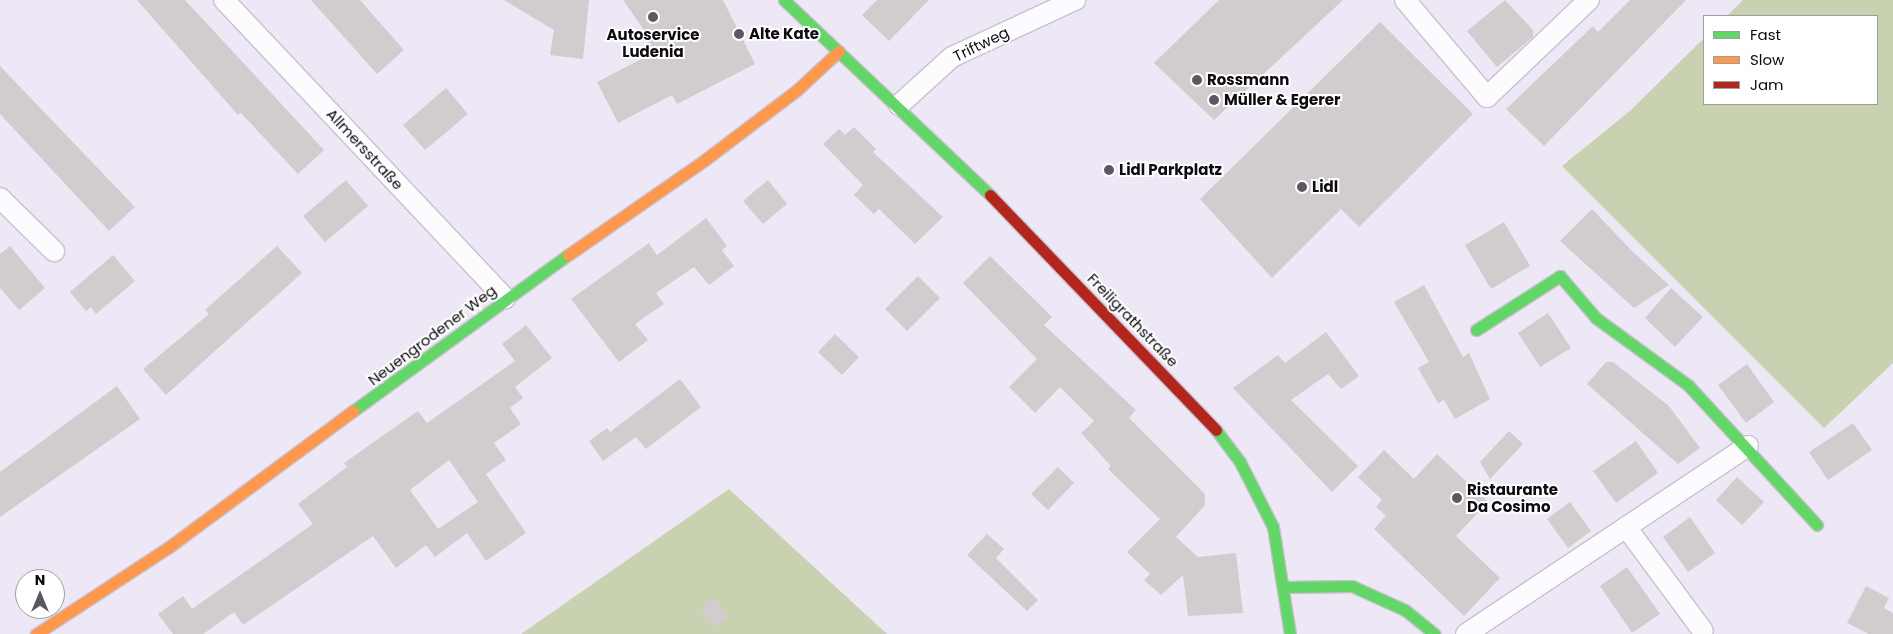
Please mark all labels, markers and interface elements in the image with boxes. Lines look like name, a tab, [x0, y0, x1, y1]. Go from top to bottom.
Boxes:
marker: Autoservice Ludenia	[647, 11, 659, 23]
legend	[1703, 15, 1878, 105]
street label: Triftweg	[950, 23, 1012, 65]
text: Fast	[1750, 24, 1781, 45]
place label: Autoservice Ludenia	[607, 25, 699, 60]
place label: Alte Kate	[749, 25, 819, 43]
marker: Alte Kate	[733, 28, 745, 40]
text: Slow	[1750, 49, 1784, 70]
place label: Rossmann	[1207, 71, 1289, 89]
marker: Rossmann	[1191, 74, 1203, 86]
text: Jam	[1750, 74, 1784, 95]
place label: Müller & Egerer	[1224, 91, 1340, 109]
marker: Müller & Egerer	[1208, 94, 1220, 106]
street label: Allmersstraße	[323, 105, 407, 193]
place label: Lidl Parkplatz	[1119, 161, 1222, 179]
marker: Lidl Parkplatz	[1103, 164, 1115, 176]
place label: Lidl	[1312, 178, 1338, 196]
marker: Lidl	[1296, 181, 1308, 193]
street label: Freiligrathstraße	[1084, 270, 1182, 370]
street label: Neuengrodener Weg	[364, 281, 500, 389]
place label: Ristaurante Da Cosimo	[1467, 480, 1558, 515]
marker: Ristaurante Da Cosimo	[1451, 492, 1463, 504]
north arrow	[15, 569, 65, 619]
text: N	[35, 570, 45, 590]

